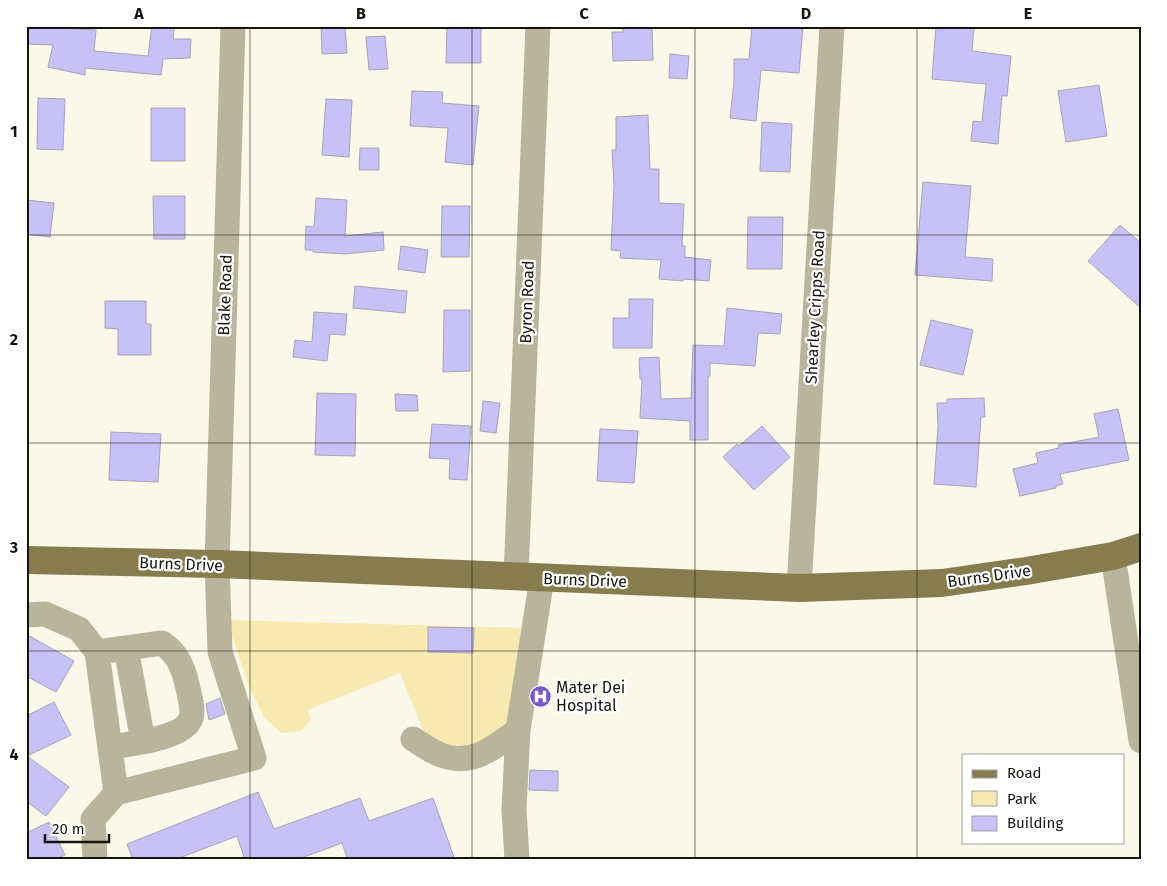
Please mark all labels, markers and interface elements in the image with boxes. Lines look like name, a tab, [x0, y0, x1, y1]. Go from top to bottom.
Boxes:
text: A	[133, 4, 144, 23]
text: B	[356, 4, 366, 23]
text: C	[579, 4, 589, 23]
text: D	[801, 4, 811, 23]
text: E	[1024, 4, 1032, 23]
text: 1	[10, 122, 18, 141]
street label: Shearley Cripps Road	[801, 230, 829, 384]
street label: Blake Road	[214, 254, 236, 336]
street label: Byron Road	[516, 260, 538, 344]
text: 2	[10, 330, 18, 349]
text: 3	[9, 538, 18, 557]
street label: Burns Drive	[139, 553, 223, 575]
street label: Burns Drive	[946, 561, 1032, 591]
street label: Burns Drive	[543, 569, 627, 591]
place label: Mater Dei Hospital	[556, 678, 625, 715]
hospital icon: Mater Dei Hospital	[528, 684, 552, 708]
text: 4	[9, 745, 19, 764]
legend	[962, 754, 1124, 844]
text: Road	[1007, 764, 1042, 782]
text: Park	[1007, 790, 1037, 808]
scale bar	[45, 811, 109, 843]
text: Building	[1007, 814, 1063, 832]
text: 20 m	[52, 820, 85, 838]

